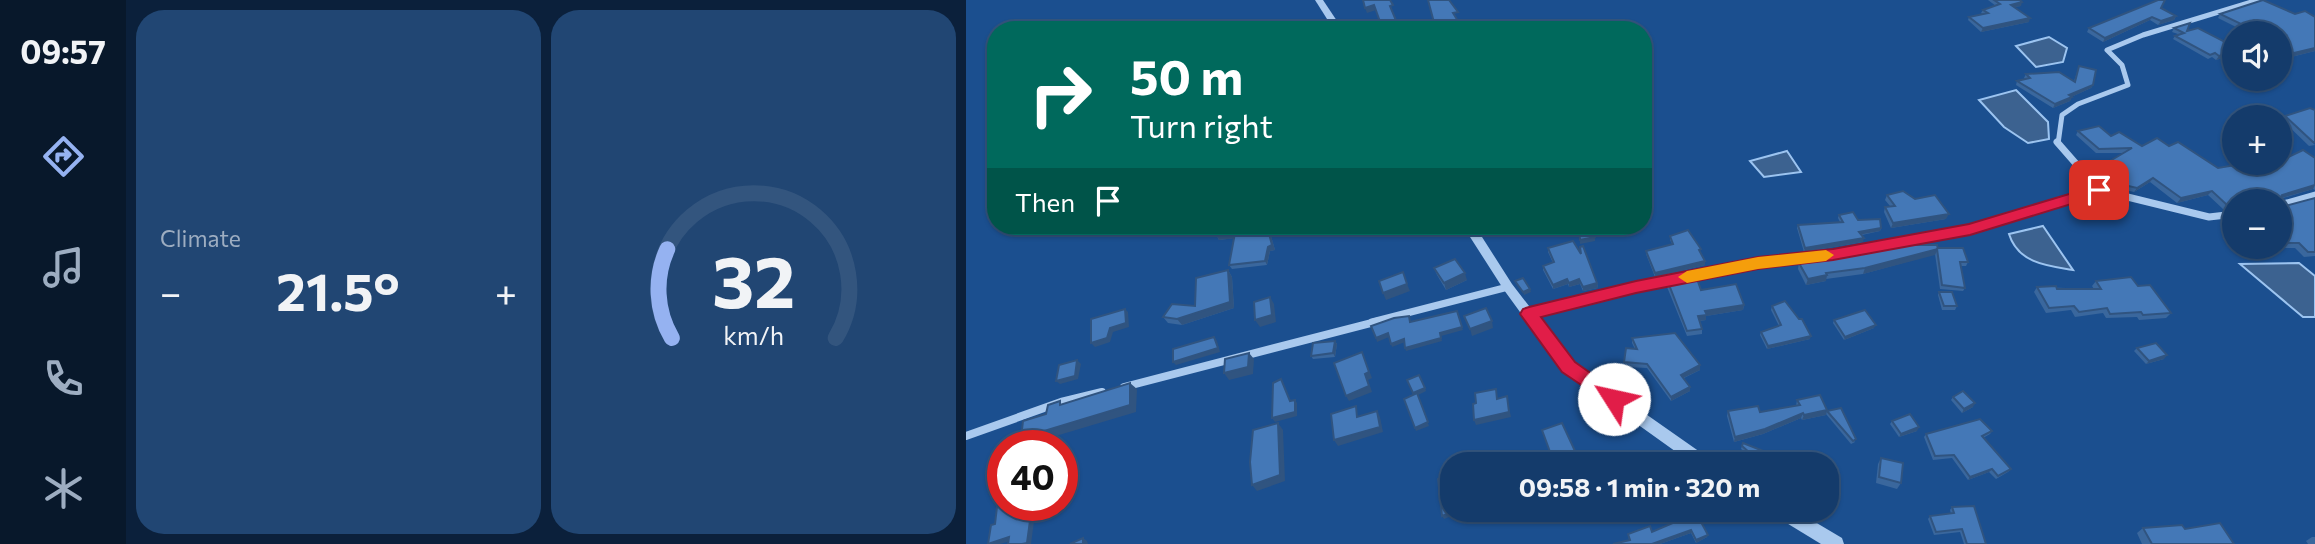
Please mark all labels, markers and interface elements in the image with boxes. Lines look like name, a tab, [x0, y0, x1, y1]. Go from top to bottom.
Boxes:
map controls	[2222, 21, 2292, 259]
button: sound	[2222, 21, 2292, 91]
text: 09:57	[20, 31, 106, 71]
text: 50 m	[1130, 45, 1243, 105]
icon: right	[1015, 49, 1106, 140]
text: Turn right	[1130, 105, 1273, 145]
button: +	[2222, 105, 2292, 175]
icon: directions	[39, 132, 88, 181]
pin	[2069, 160, 2129, 220]
icon: arrive	[2080, 171, 2118, 209]
icon: arrive	[1089, 182, 1127, 220]
text: Then	[1015, 186, 1075, 217]
button: −	[2222, 189, 2292, 259]
text: Climate	[160, 224, 241, 252]
text: 32	[712, 234, 795, 323]
icon: music	[39, 243, 88, 292]
text: 21.5°	[276, 258, 400, 322]
text: −	[160, 268, 182, 315]
text: +	[495, 268, 517, 315]
text: km/h	[723, 320, 784, 350]
icon: phone	[39, 354, 88, 403]
position arrow	[1577, 362, 1651, 436]
speed limit sign: 40	[987, 430, 1078, 521]
icon: climate	[39, 464, 88, 513]
text: 09:58 · 1 min · 320 m	[1519, 471, 1760, 502]

